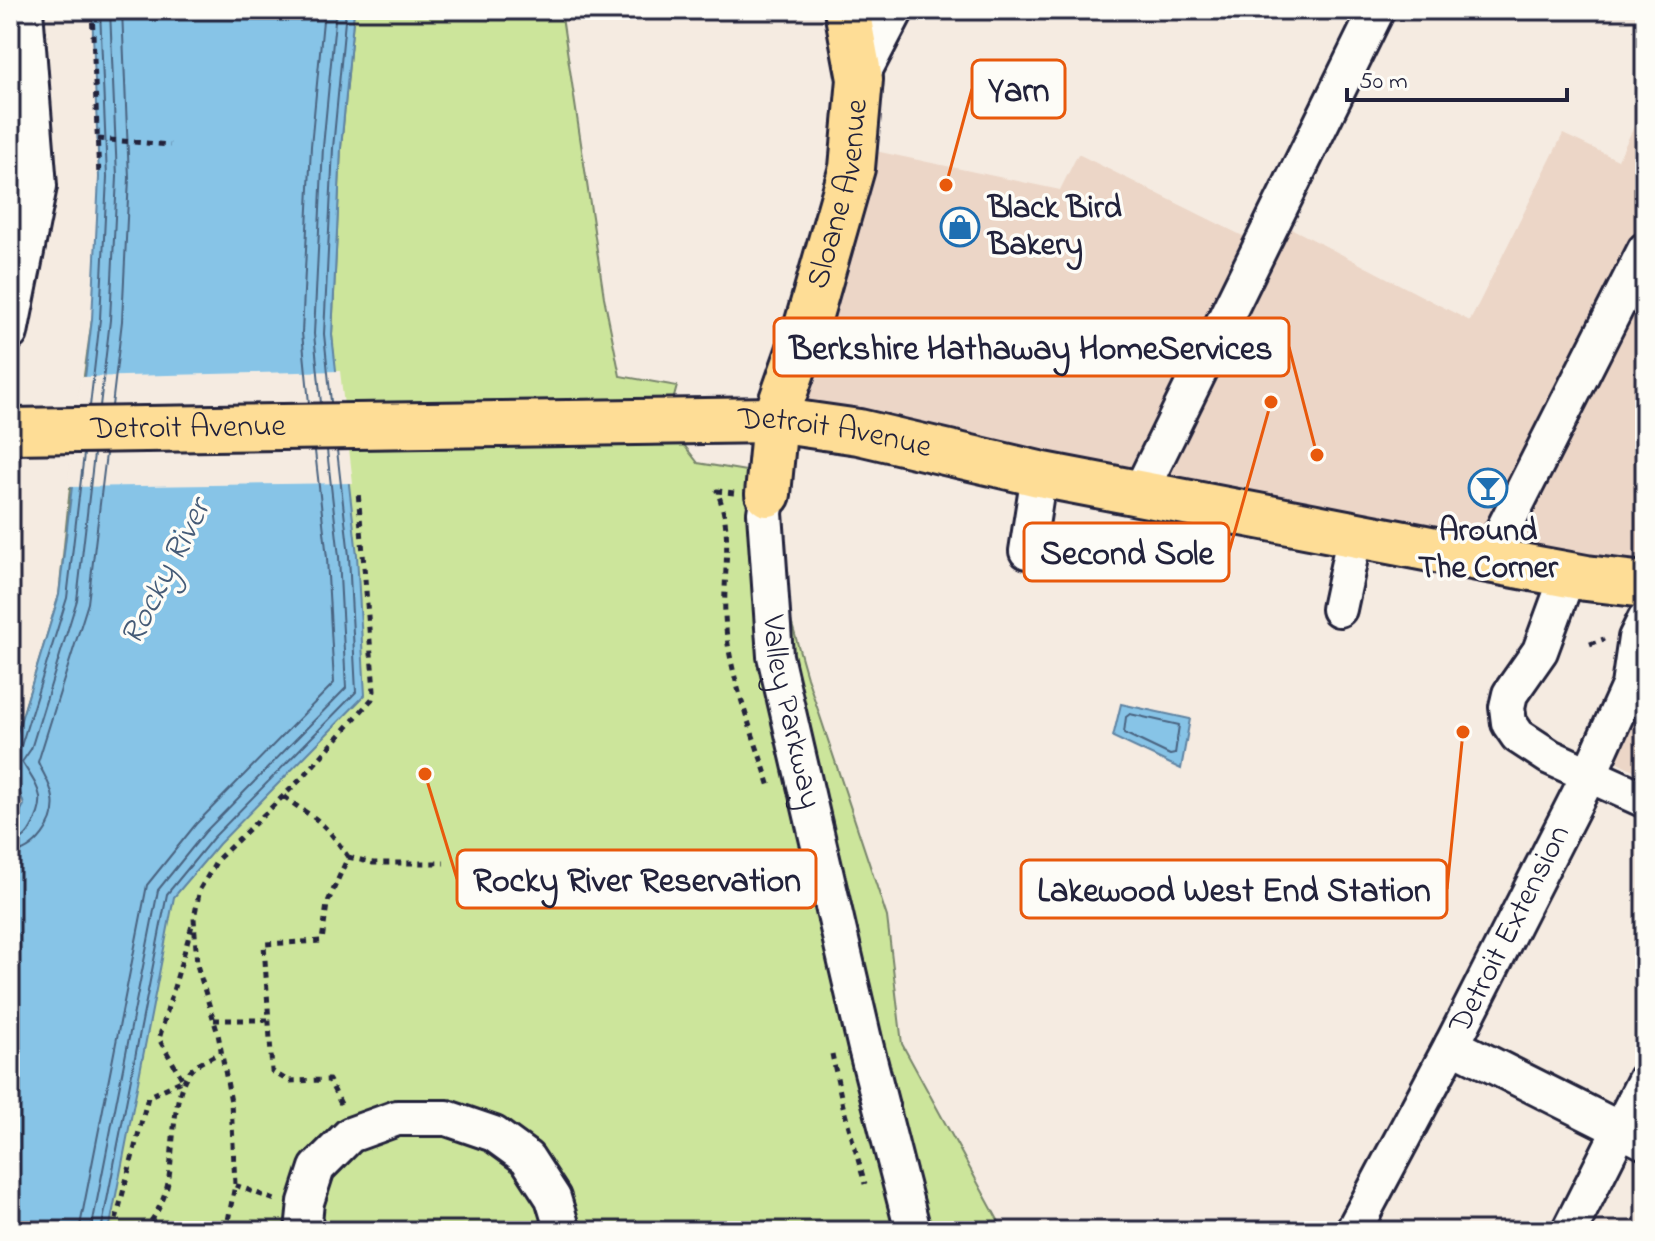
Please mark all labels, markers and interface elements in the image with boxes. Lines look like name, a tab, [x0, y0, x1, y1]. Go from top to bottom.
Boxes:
scale bar	[1347, 52, 1567, 102]
callout: Yarn	[972, 60, 1065, 118]
text: 50 m	[1359, 65, 1408, 100]
text: Yarn	[987, 68, 1050, 118]
street label: Sloane Avenue	[795, 97, 882, 294]
place label: Black Bird Bakery	[986, 186, 1122, 271]
shop icon: Black Bird Bakery	[939, 206, 981, 248]
callout: Berkshire Hathaway HomeServices	[774, 318, 1289, 376]
text: Berkshire Hathaway HomeServices	[787, 326, 1273, 377]
street label: Detroit Avenue	[737, 396, 937, 472]
street label: Detroit Avenue	[89, 404, 287, 453]
bar icon: Around The Corner	[1467, 467, 1509, 509]
water label: Rocky River	[109, 487, 227, 655]
place label: Around The Corner	[1418, 509, 1559, 593]
callout: Second Sole	[1024, 523, 1229, 581]
text: Second Sole	[1040, 531, 1215, 581]
street label: Valley Parkway	[749, 612, 833, 813]
street label: Detroit Extension	[1437, 817, 1583, 1043]
callout: Rocky River Reservation	[457, 850, 816, 908]
text: Rocky River Reservation	[473, 858, 801, 909]
callout: Lakewood West End Station	[1021, 860, 1447, 918]
text: Lakewood West End Station	[1037, 868, 1431, 918]

